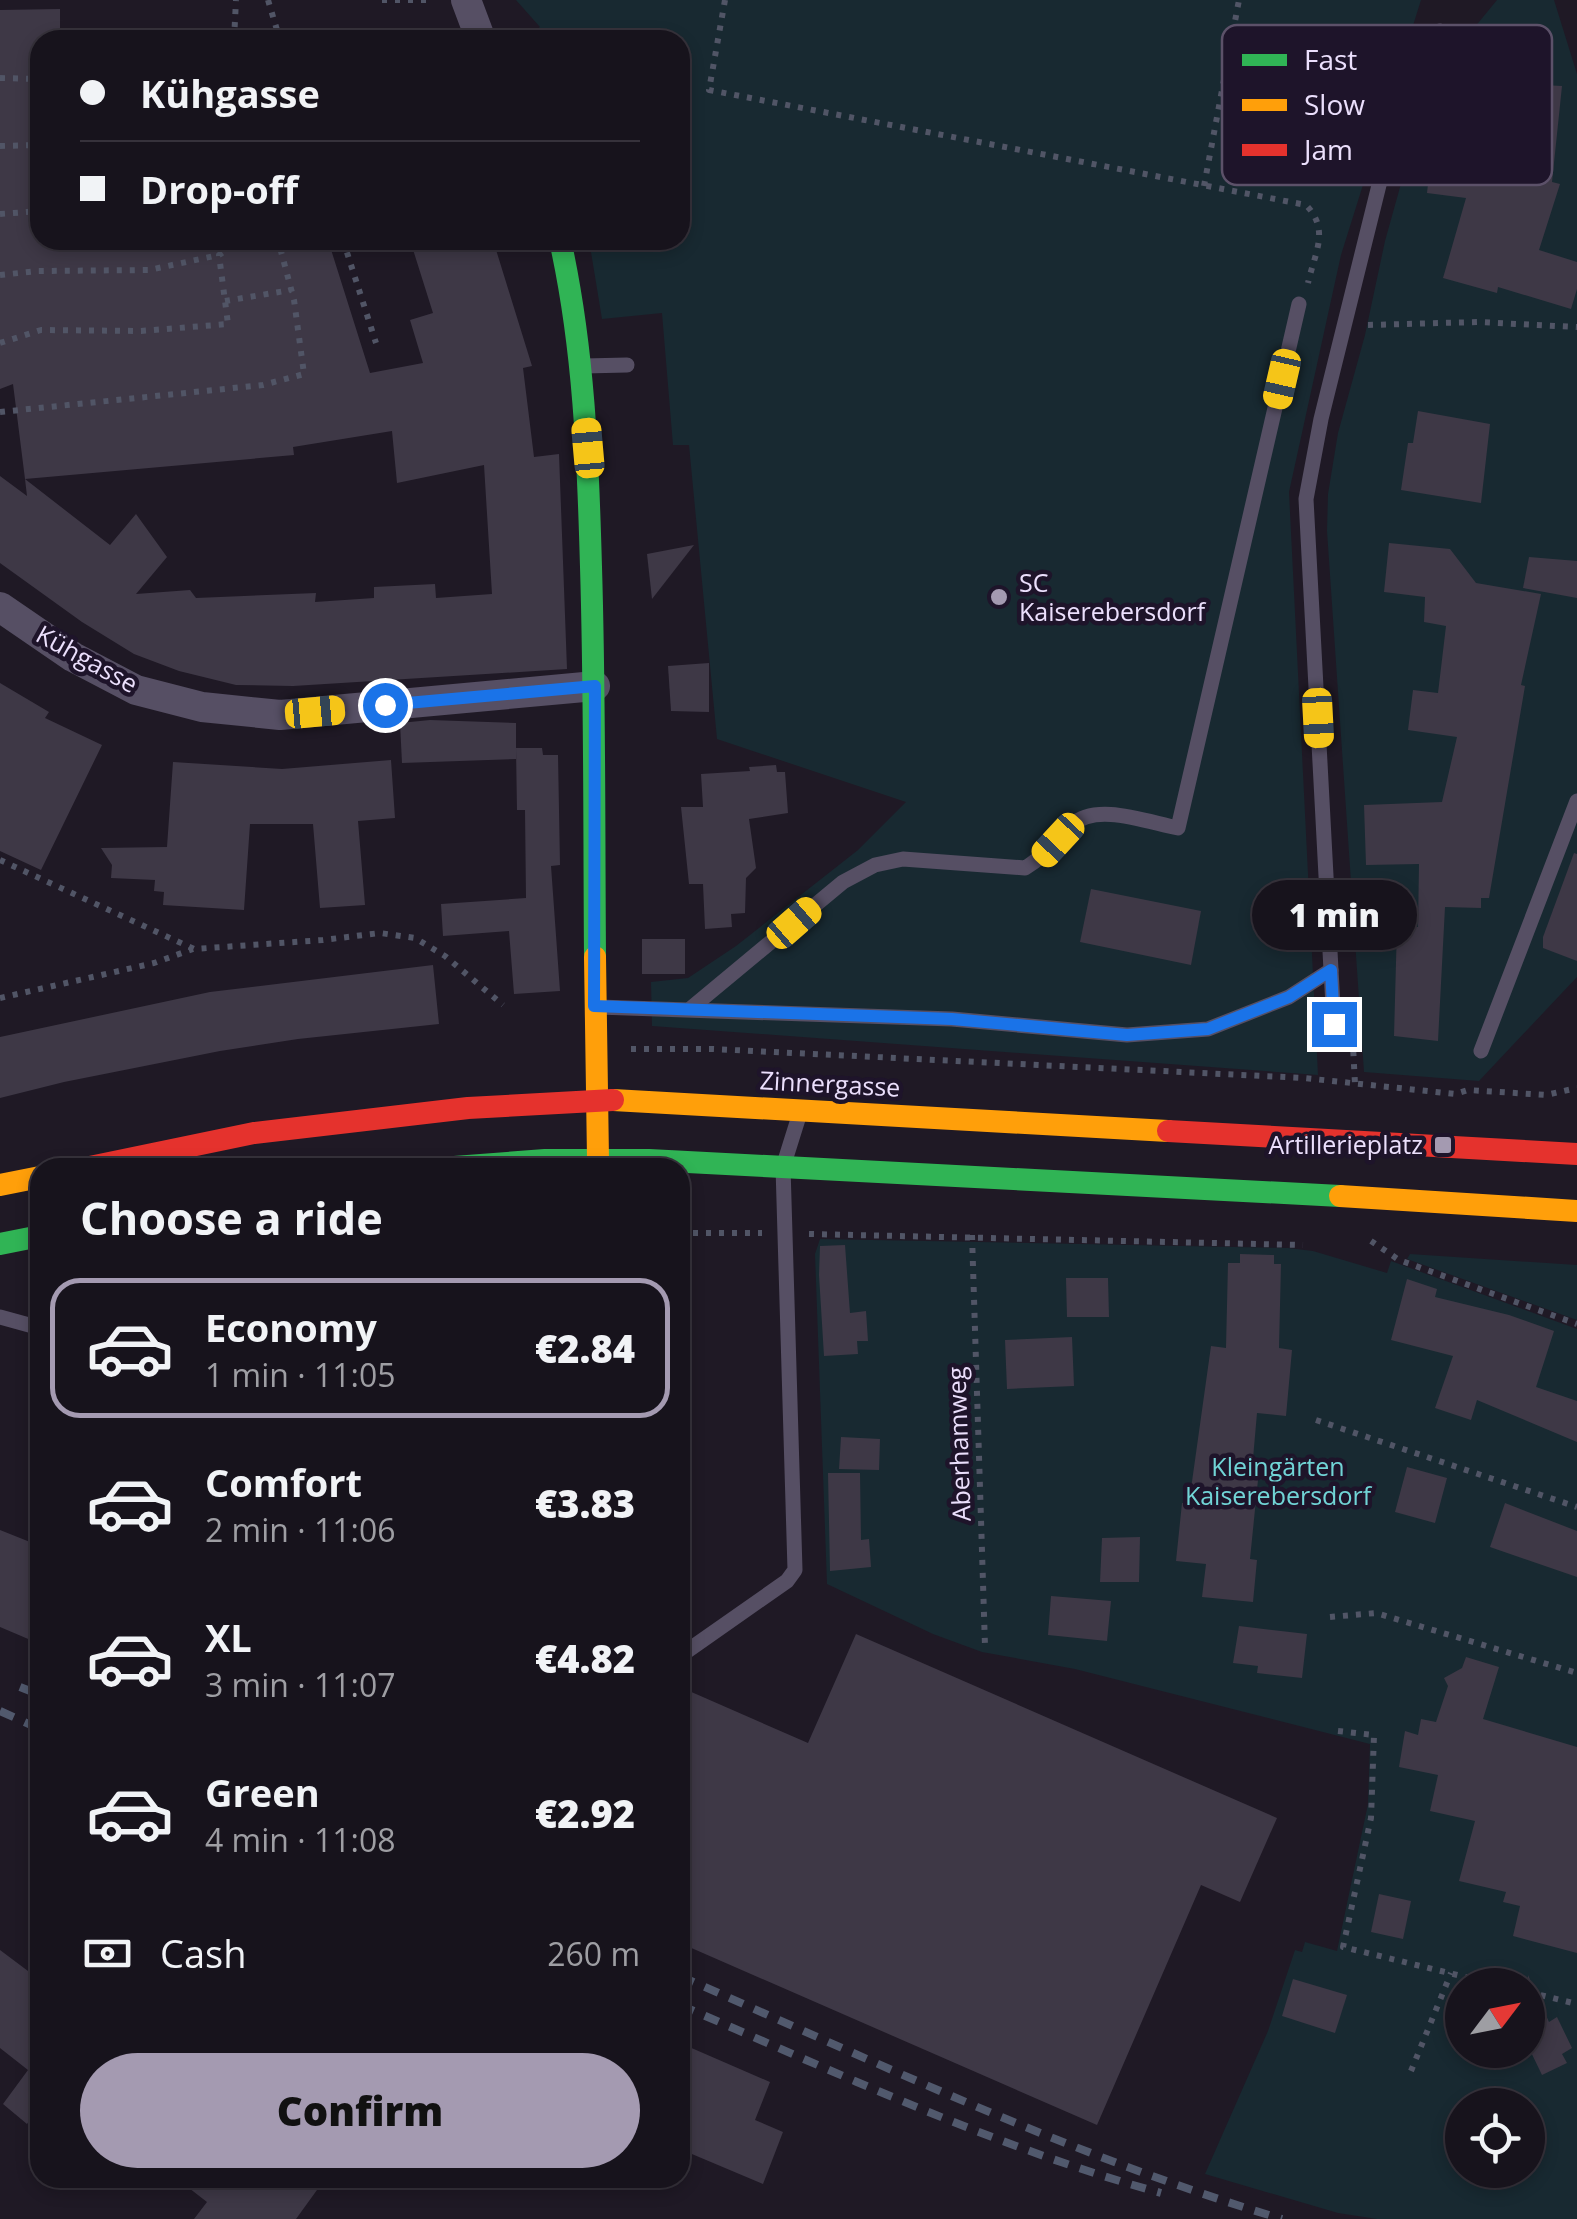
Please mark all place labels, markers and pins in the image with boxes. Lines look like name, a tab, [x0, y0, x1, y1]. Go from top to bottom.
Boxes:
place label: SC Kaiserebersdorf	[1019, 565, 1207, 628]
marker: SC Kaiserebersdorf	[988, 586, 1010, 608]
place label: Artillerieplatz	[1268, 1127, 1423, 1161]
marker: Artillerieplatz	[1432, 1134, 1454, 1156]

